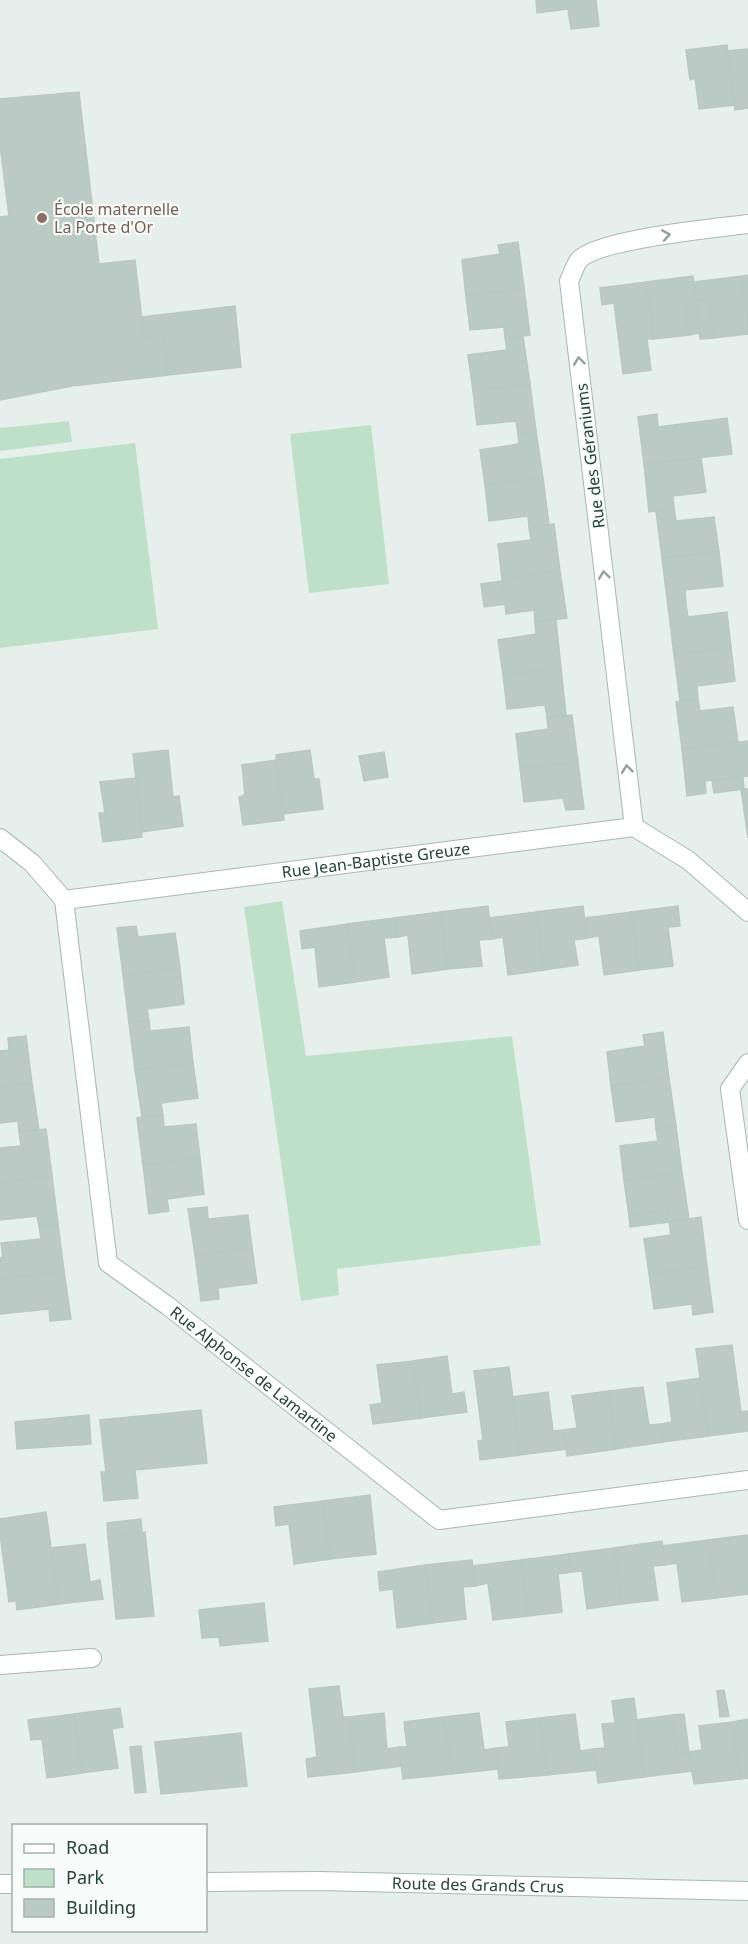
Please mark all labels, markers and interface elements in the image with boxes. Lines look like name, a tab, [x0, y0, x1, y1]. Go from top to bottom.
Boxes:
place label: École maternelle La Porte d'Or	[54, 198, 179, 238]
marker: École maternelle La Porte d'Or	[35, 211, 49, 225]
one-way arrow	[661, 229, 671, 242]
one-way arrow	[573, 356, 585, 365]
street label: Rue des Géraniums	[570, 382, 610, 530]
one-way arrow	[598, 571, 611, 580]
one-way arrow	[622, 764, 634, 773]
street label: Rue Jean-Baptiste Greuze	[280, 837, 471, 883]
street label: Rue Alphonse de Lamartine	[166, 1301, 342, 1447]
legend	[12, 1824, 207, 1932]
text: Road	[66, 1835, 109, 1859]
text: Park	[66, 1865, 104, 1889]
street label: Route des Grands Crus	[392, 1872, 564, 1898]
text: Building	[66, 1895, 136, 1919]

